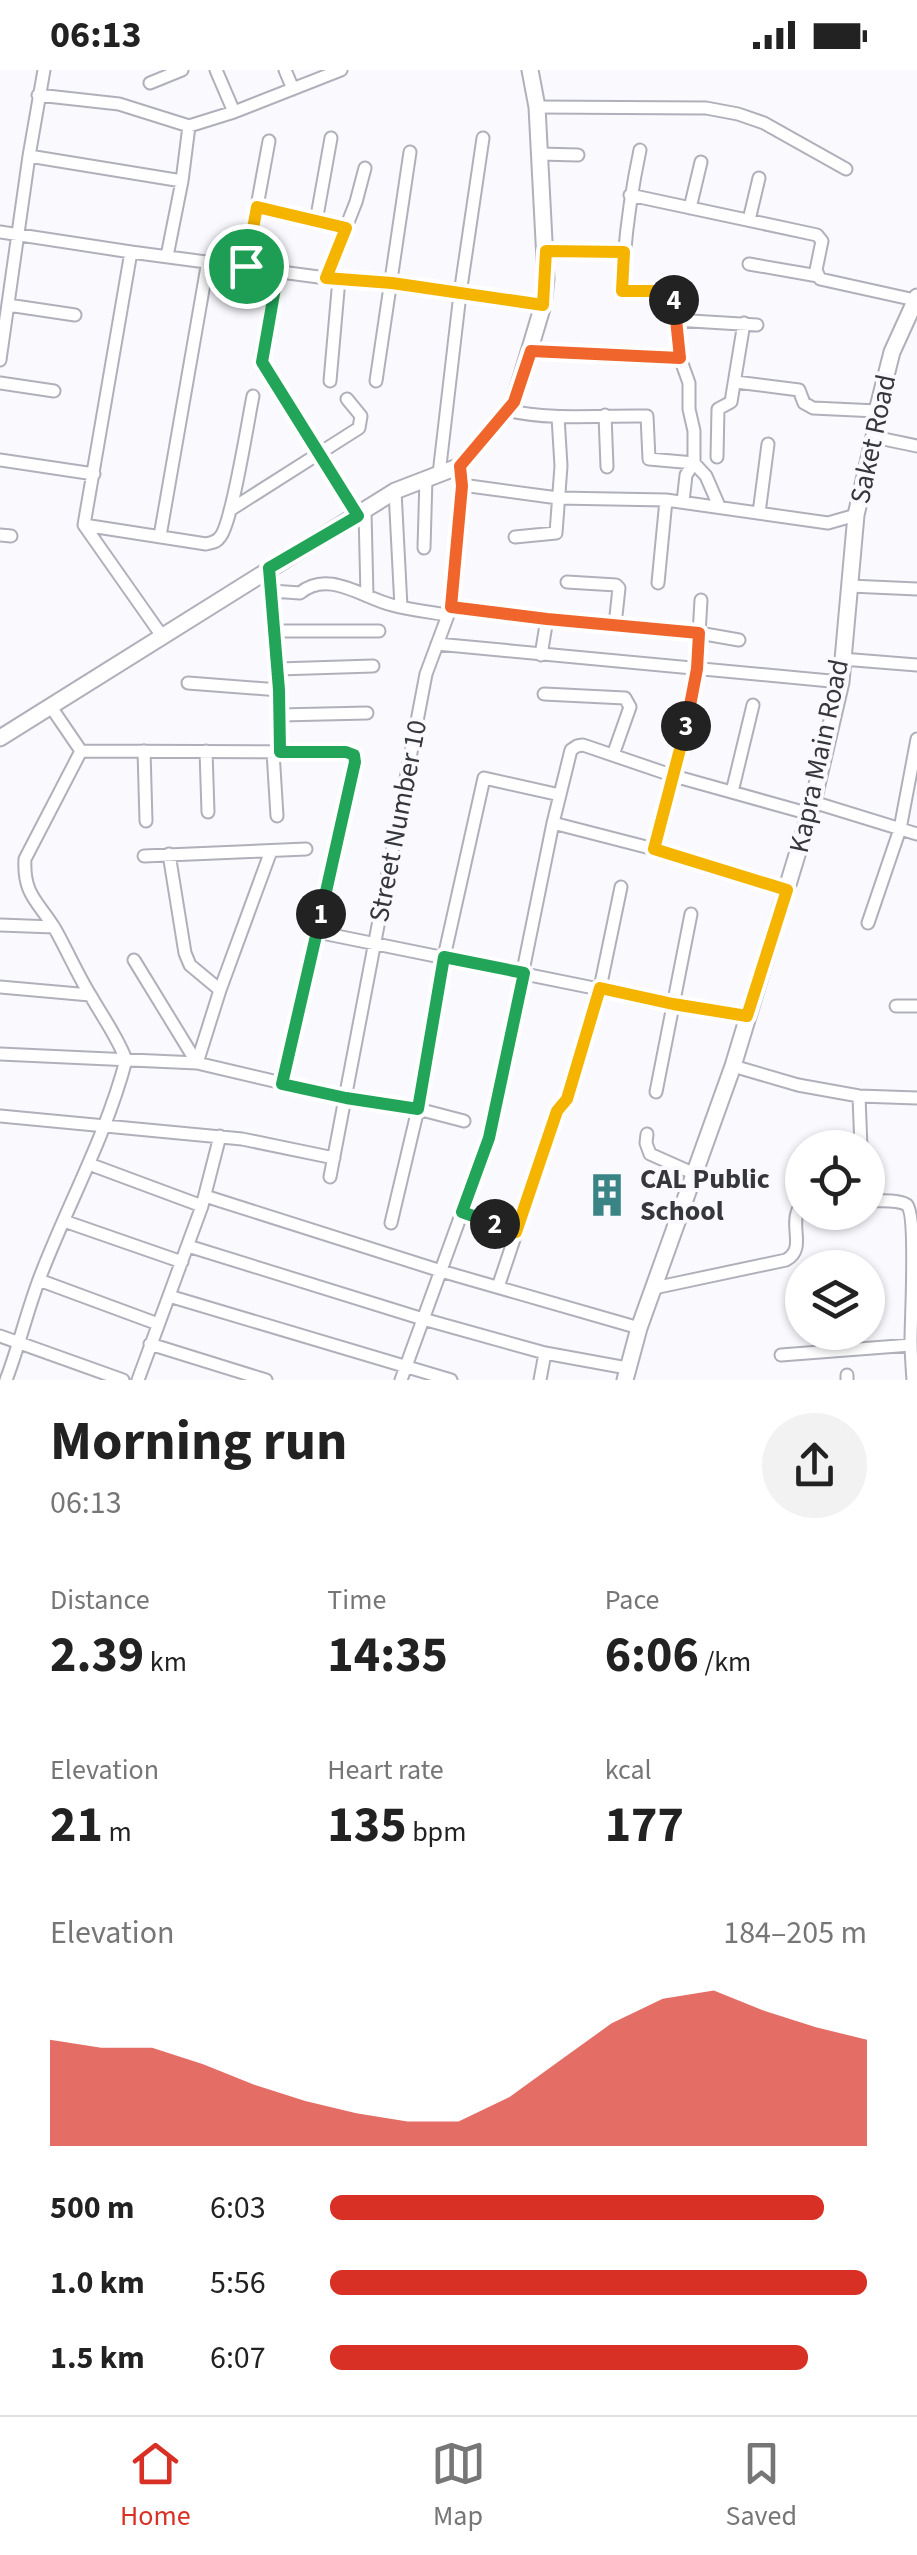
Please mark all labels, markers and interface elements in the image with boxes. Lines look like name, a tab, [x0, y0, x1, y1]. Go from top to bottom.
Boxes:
text: 06:13	[50, 8, 142, 62]
pin	[204, 224, 289, 309]
icon: arrive	[219, 239, 274, 294]
pin: 4	[649, 275, 699, 325]
text: 4	[667, 280, 681, 320]
street label: Saket Road	[840, 371, 906, 507]
street label: Kapra Main Road	[779, 655, 859, 857]
pin: 3	[661, 701, 711, 751]
text: 3	[679, 706, 693, 746]
street label: Street Number 10	[359, 717, 437, 925]
pin: 1	[296, 889, 346, 939]
text: 1	[314, 894, 328, 934]
map controls	[785, 1130, 885, 1350]
button: locate	[785, 1130, 885, 1230]
place label: CAL Public School	[640, 1159, 770, 1231]
building icon: CAL Public School	[583, 1171, 631, 1219]
pin: 2	[470, 1199, 520, 1249]
text: 2	[488, 1204, 502, 1244]
button: layers	[785, 1250, 885, 1350]
text: Morning run	[50, 1403, 347, 1481]
button: share	[762, 1413, 867, 1518]
text: 06:13	[50, 1480, 122, 1526]
text: Distance	[50, 1580, 150, 1620]
text: Time	[327, 1580, 386, 1620]
text: Pace	[605, 1580, 660, 1620]
text: 2.39	[50, 1620, 144, 1691]
text: 14:35	[327, 1620, 448, 1691]
text: 6:06	[605, 1620, 699, 1691]
text: km	[144, 1642, 187, 1682]
text: /km	[699, 1642, 751, 1682]
text: Elevation	[50, 1750, 159, 1790]
text: Heart rate	[327, 1750, 444, 1790]
text: kcal	[605, 1750, 652, 1790]
text: 21	[50, 1790, 103, 1861]
text: 135	[327, 1790, 407, 1861]
text: 177	[605, 1790, 684, 1861]
text: m	[103, 1812, 132, 1852]
text: bpm	[407, 1812, 466, 1852]
text: Elevation	[50, 1910, 175, 1956]
text: 184–205 m	[723, 1910, 867, 1956]
text: 500 m	[50, 2185, 135, 2231]
text: 6:03	[210, 2185, 266, 2231]
text: 1.0 km	[50, 2260, 145, 2306]
text: 5:56	[210, 2260, 266, 2306]
text: 1.5 km	[50, 2335, 145, 2381]
text: 6:07	[210, 2335, 266, 2381]
tab: Home	[120, 2436, 191, 2536]
tab: Map	[431, 2436, 486, 2536]
tab: Saved	[726, 2436, 797, 2536]

